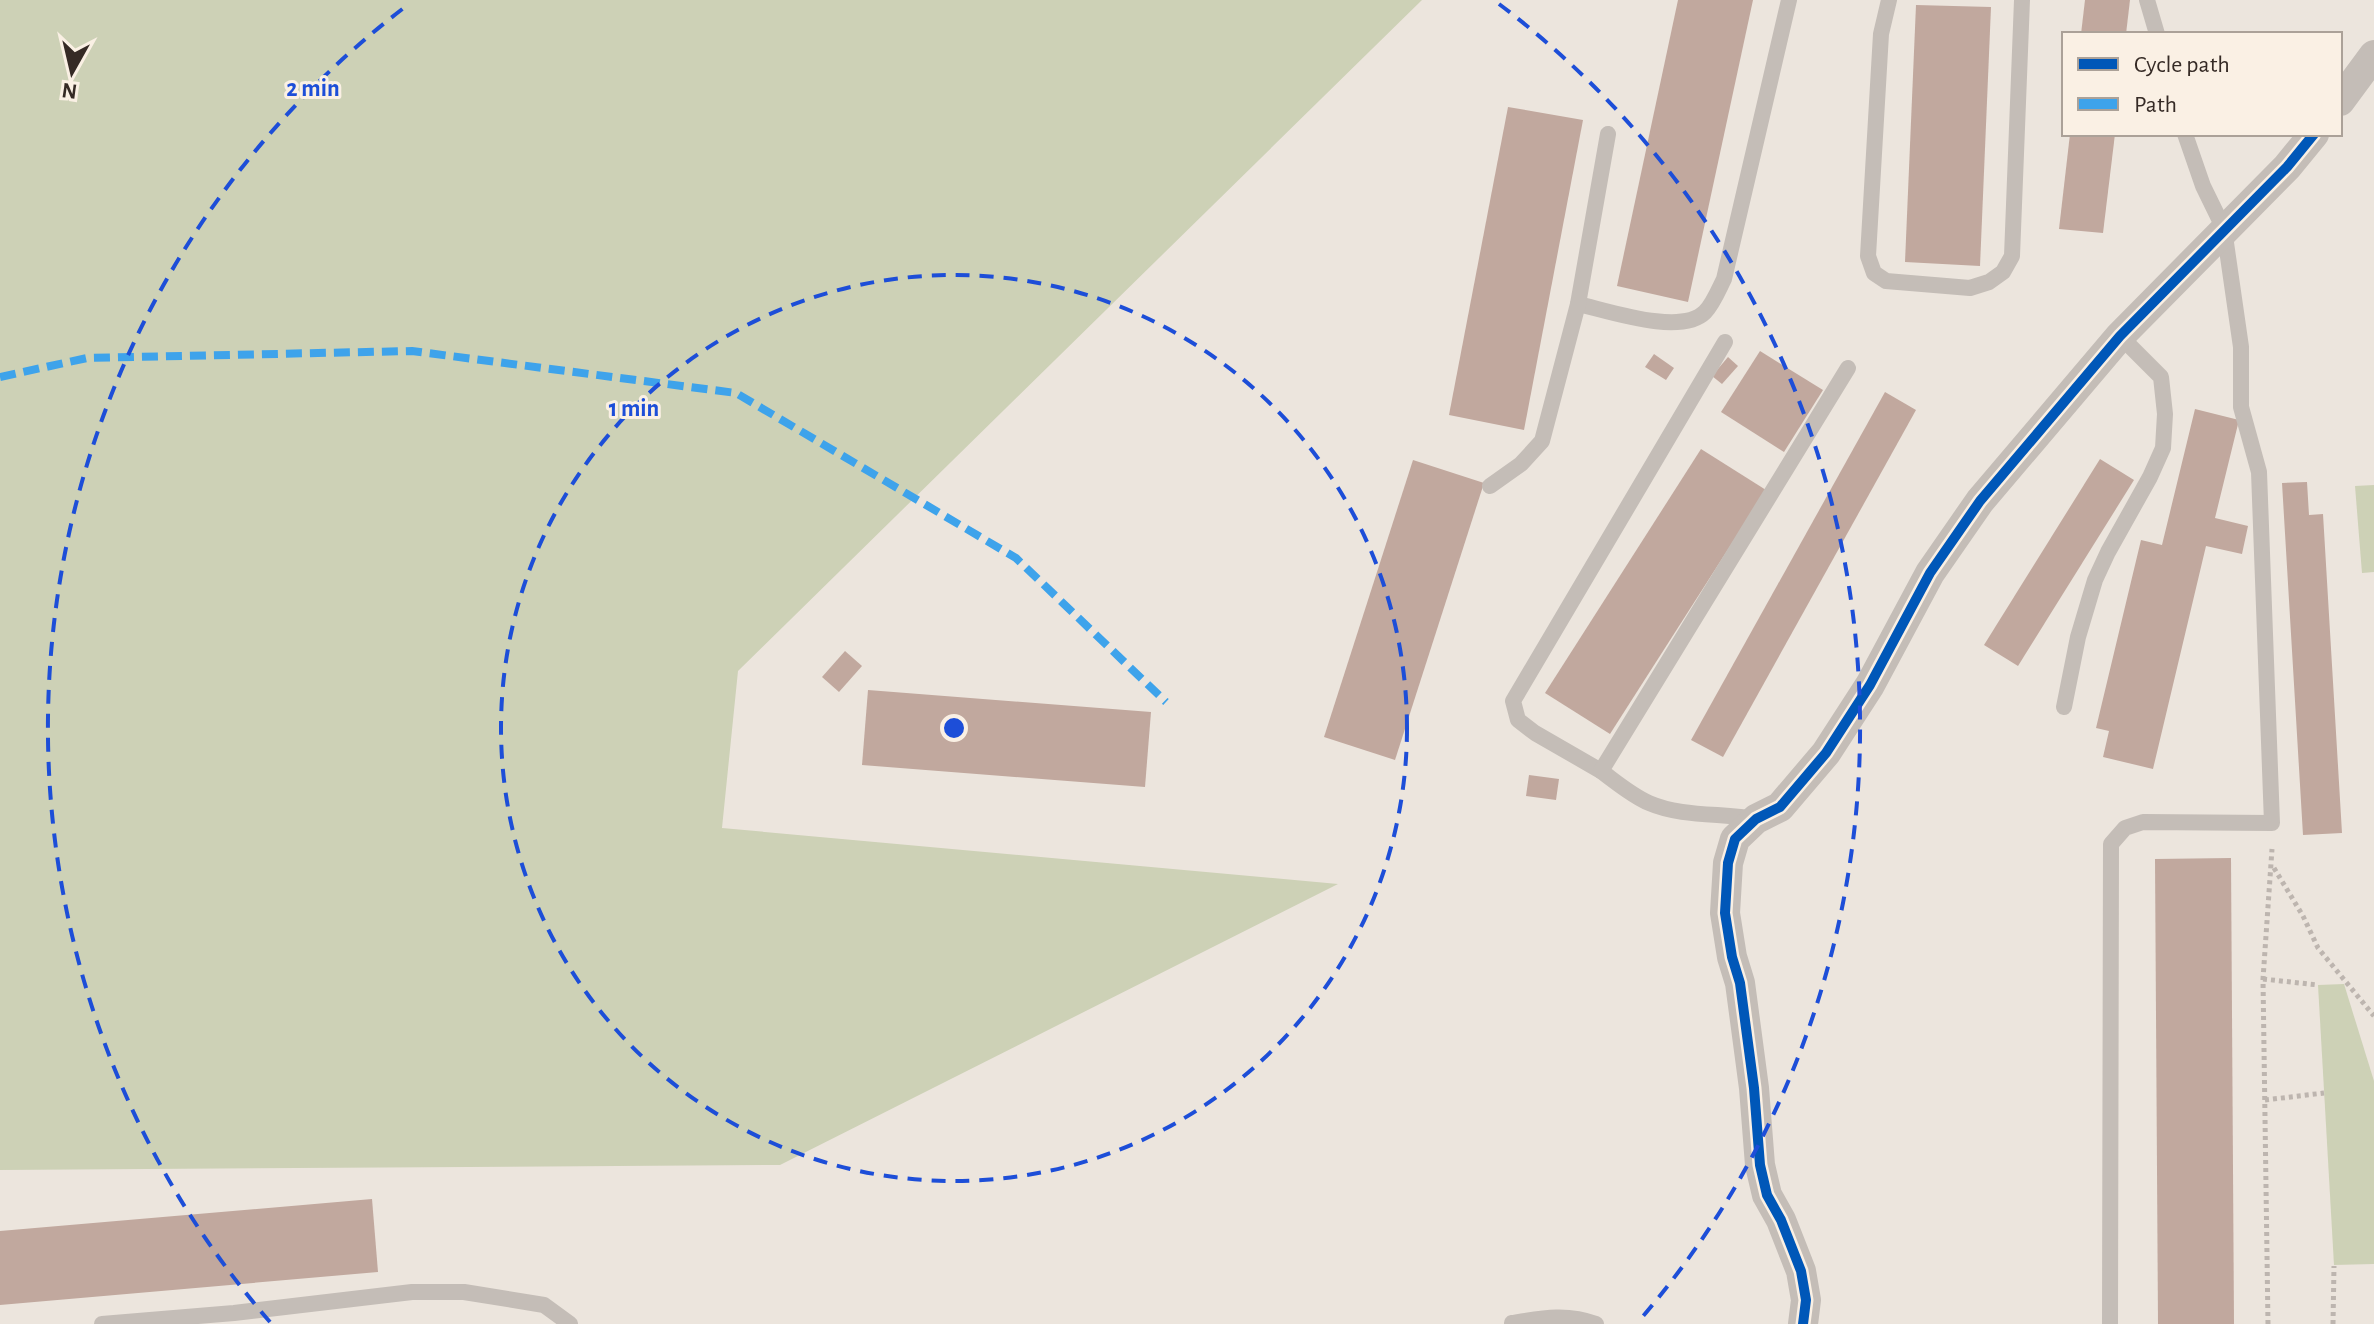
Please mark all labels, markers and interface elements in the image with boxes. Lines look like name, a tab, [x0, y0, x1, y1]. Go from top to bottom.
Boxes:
north arrow	[32, 32, 112, 112]
legend	[2062, 32, 2342, 136]
text: Cycle path	[2134, 53, 2230, 77]
text: 2 min	[286, 77, 340, 101]
text: N	[60, 79, 78, 103]
text: Path	[2134, 93, 2177, 117]
text: 1 min	[609, 397, 659, 421]
centre of rings	[940, 714, 968, 742]

